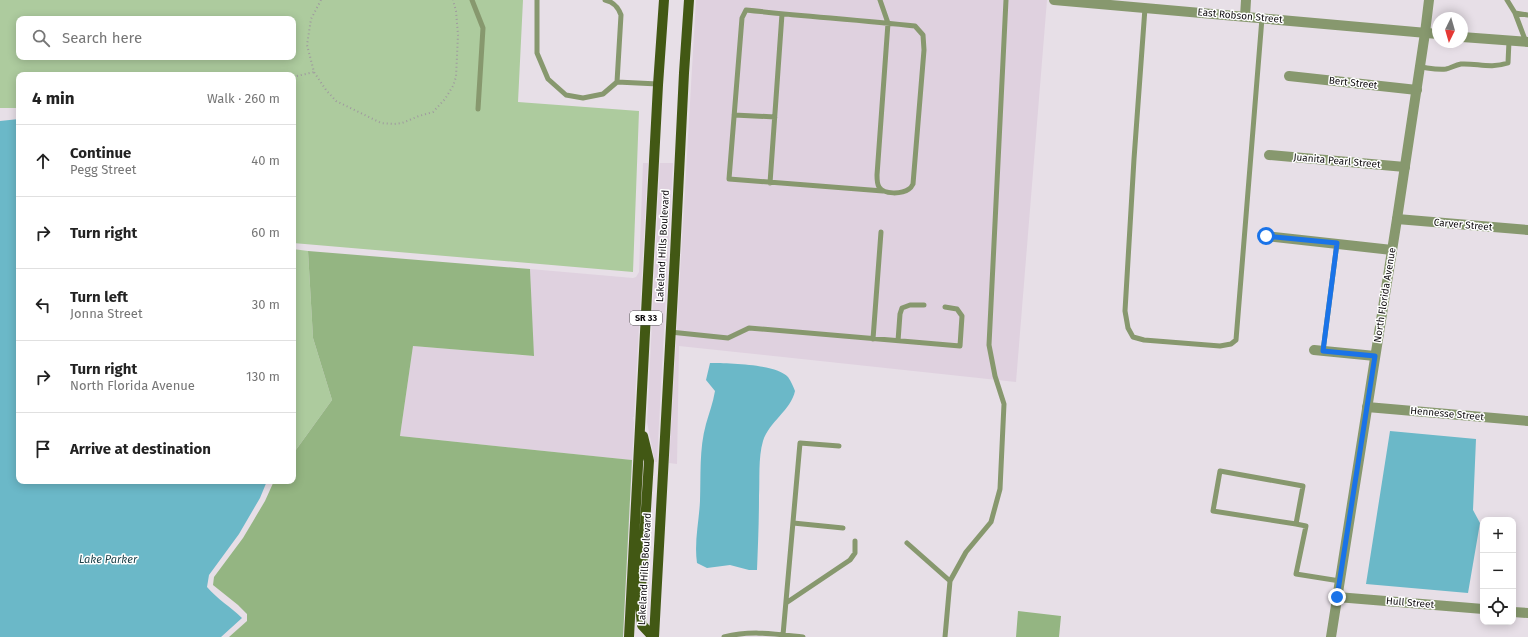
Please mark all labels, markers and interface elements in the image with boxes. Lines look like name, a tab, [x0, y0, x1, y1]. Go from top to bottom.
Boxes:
street label: East Robson Street	[1197, 6, 1283, 26]
north arrow	[1432, 12, 1468, 48]
search box	[16, 16, 296, 60]
icon: search	[30, 27, 52, 49]
text: Search here	[62, 29, 142, 47]
street label: Bert Street	[1328, 74, 1378, 92]
text: 4 min	[32, 88, 75, 109]
text: Walk · 260 m	[207, 91, 280, 106]
text: Continue	[70, 144, 131, 162]
icon: ahead	[32, 150, 54, 172]
street label: Juanita Pearl Street	[1293, 151, 1381, 171]
text: 40 m	[251, 153, 280, 168]
text: Pegg Street	[70, 162, 136, 177]
street label: Lakeland Hills Boulevard	[654, 190, 672, 302]
street label: Carver Street	[1433, 216, 1493, 234]
icon: right	[32, 222, 54, 244]
text: Turn right	[70, 224, 137, 242]
text: 60 m	[251, 225, 280, 240]
route start	[1257, 227, 1275, 245]
street label: North Florida Avenue	[1372, 247, 1398, 343]
text: Turn left	[70, 288, 128, 306]
icon: left	[32, 294, 54, 316]
text: 30 m	[252, 297, 280, 312]
text: Jonna Street	[70, 306, 143, 321]
road number: SR 33	[630, 311, 662, 325]
text: Turn right	[70, 360, 137, 378]
icon: right	[32, 366, 54, 388]
text: 130 m	[246, 369, 280, 384]
text: North Florida Avenue	[70, 378, 195, 393]
street label: Hennesse Street	[1410, 405, 1485, 423]
icon: arrive	[32, 438, 54, 460]
text: Arrive at destination	[70, 440, 211, 458]
street label: Lakeland Hills Boulevard	[636, 513, 654, 625]
map controls	[1480, 517, 1516, 625]
button: +	[1480, 517, 1516, 553]
water label: Lake Parker	[79, 553, 138, 566]
button: −	[1480, 553, 1516, 589]
route end	[1328, 588, 1346, 606]
button: locate	[1480, 589, 1516, 625]
street label: Hull Street	[1385, 595, 1435, 611]

